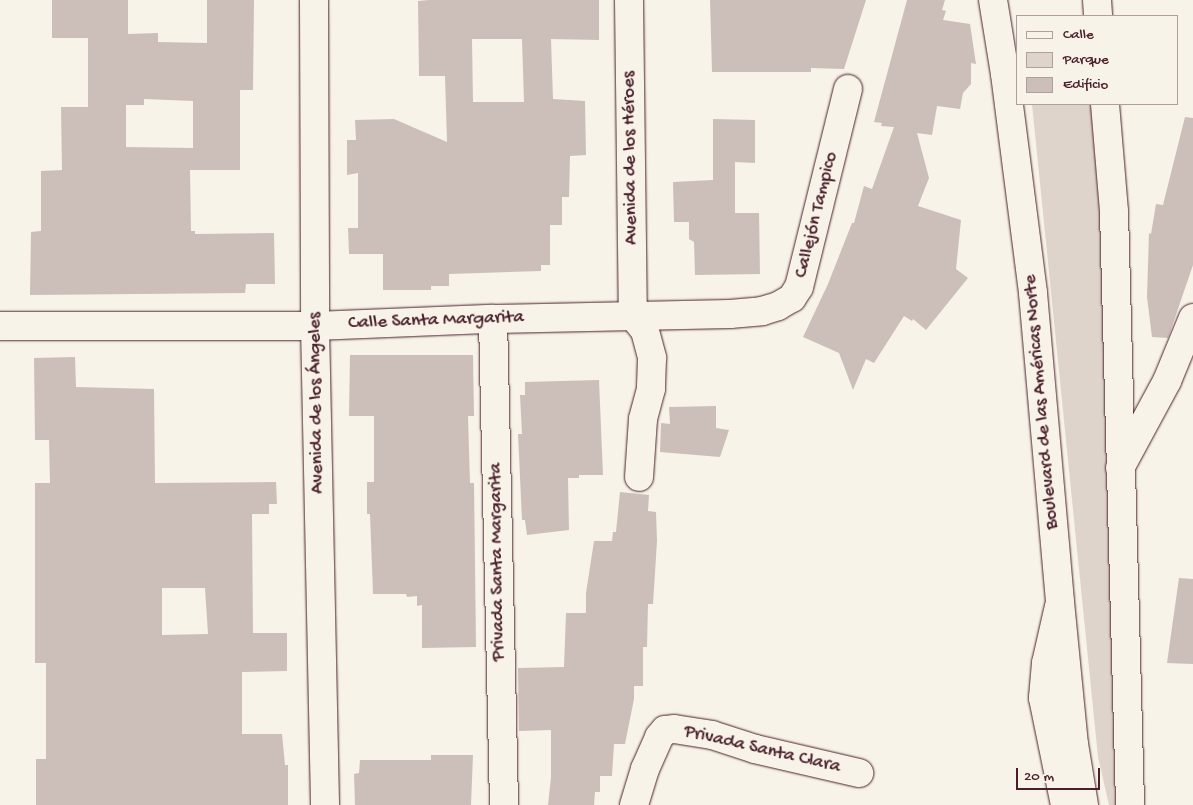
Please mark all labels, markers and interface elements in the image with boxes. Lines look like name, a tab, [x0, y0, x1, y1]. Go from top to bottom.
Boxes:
legend	[1016, 15, 1178, 105]
text: Calle	[1063, 26, 1094, 44]
text: Parque	[1063, 51, 1109, 69]
street label: Avenida de los Héroes	[618, 71, 644, 245]
text: Edificio	[1063, 76, 1108, 94]
street label: Callejón Tampico	[790, 150, 844, 280]
street label: Boulevard de las Américas Norte	[1019, 274, 1065, 530]
street label: Calle Santa Margarita	[348, 307, 524, 335]
street label: Avenida de los Ángeles	[304, 312, 330, 494]
street label: Privada Santa Margarita	[485, 463, 511, 661]
street label: Privada Santa Clara	[682, 721, 842, 779]
scale bar	[1018, 758, 1102, 790]
text: 20 m	[1024, 768, 1054, 786]

